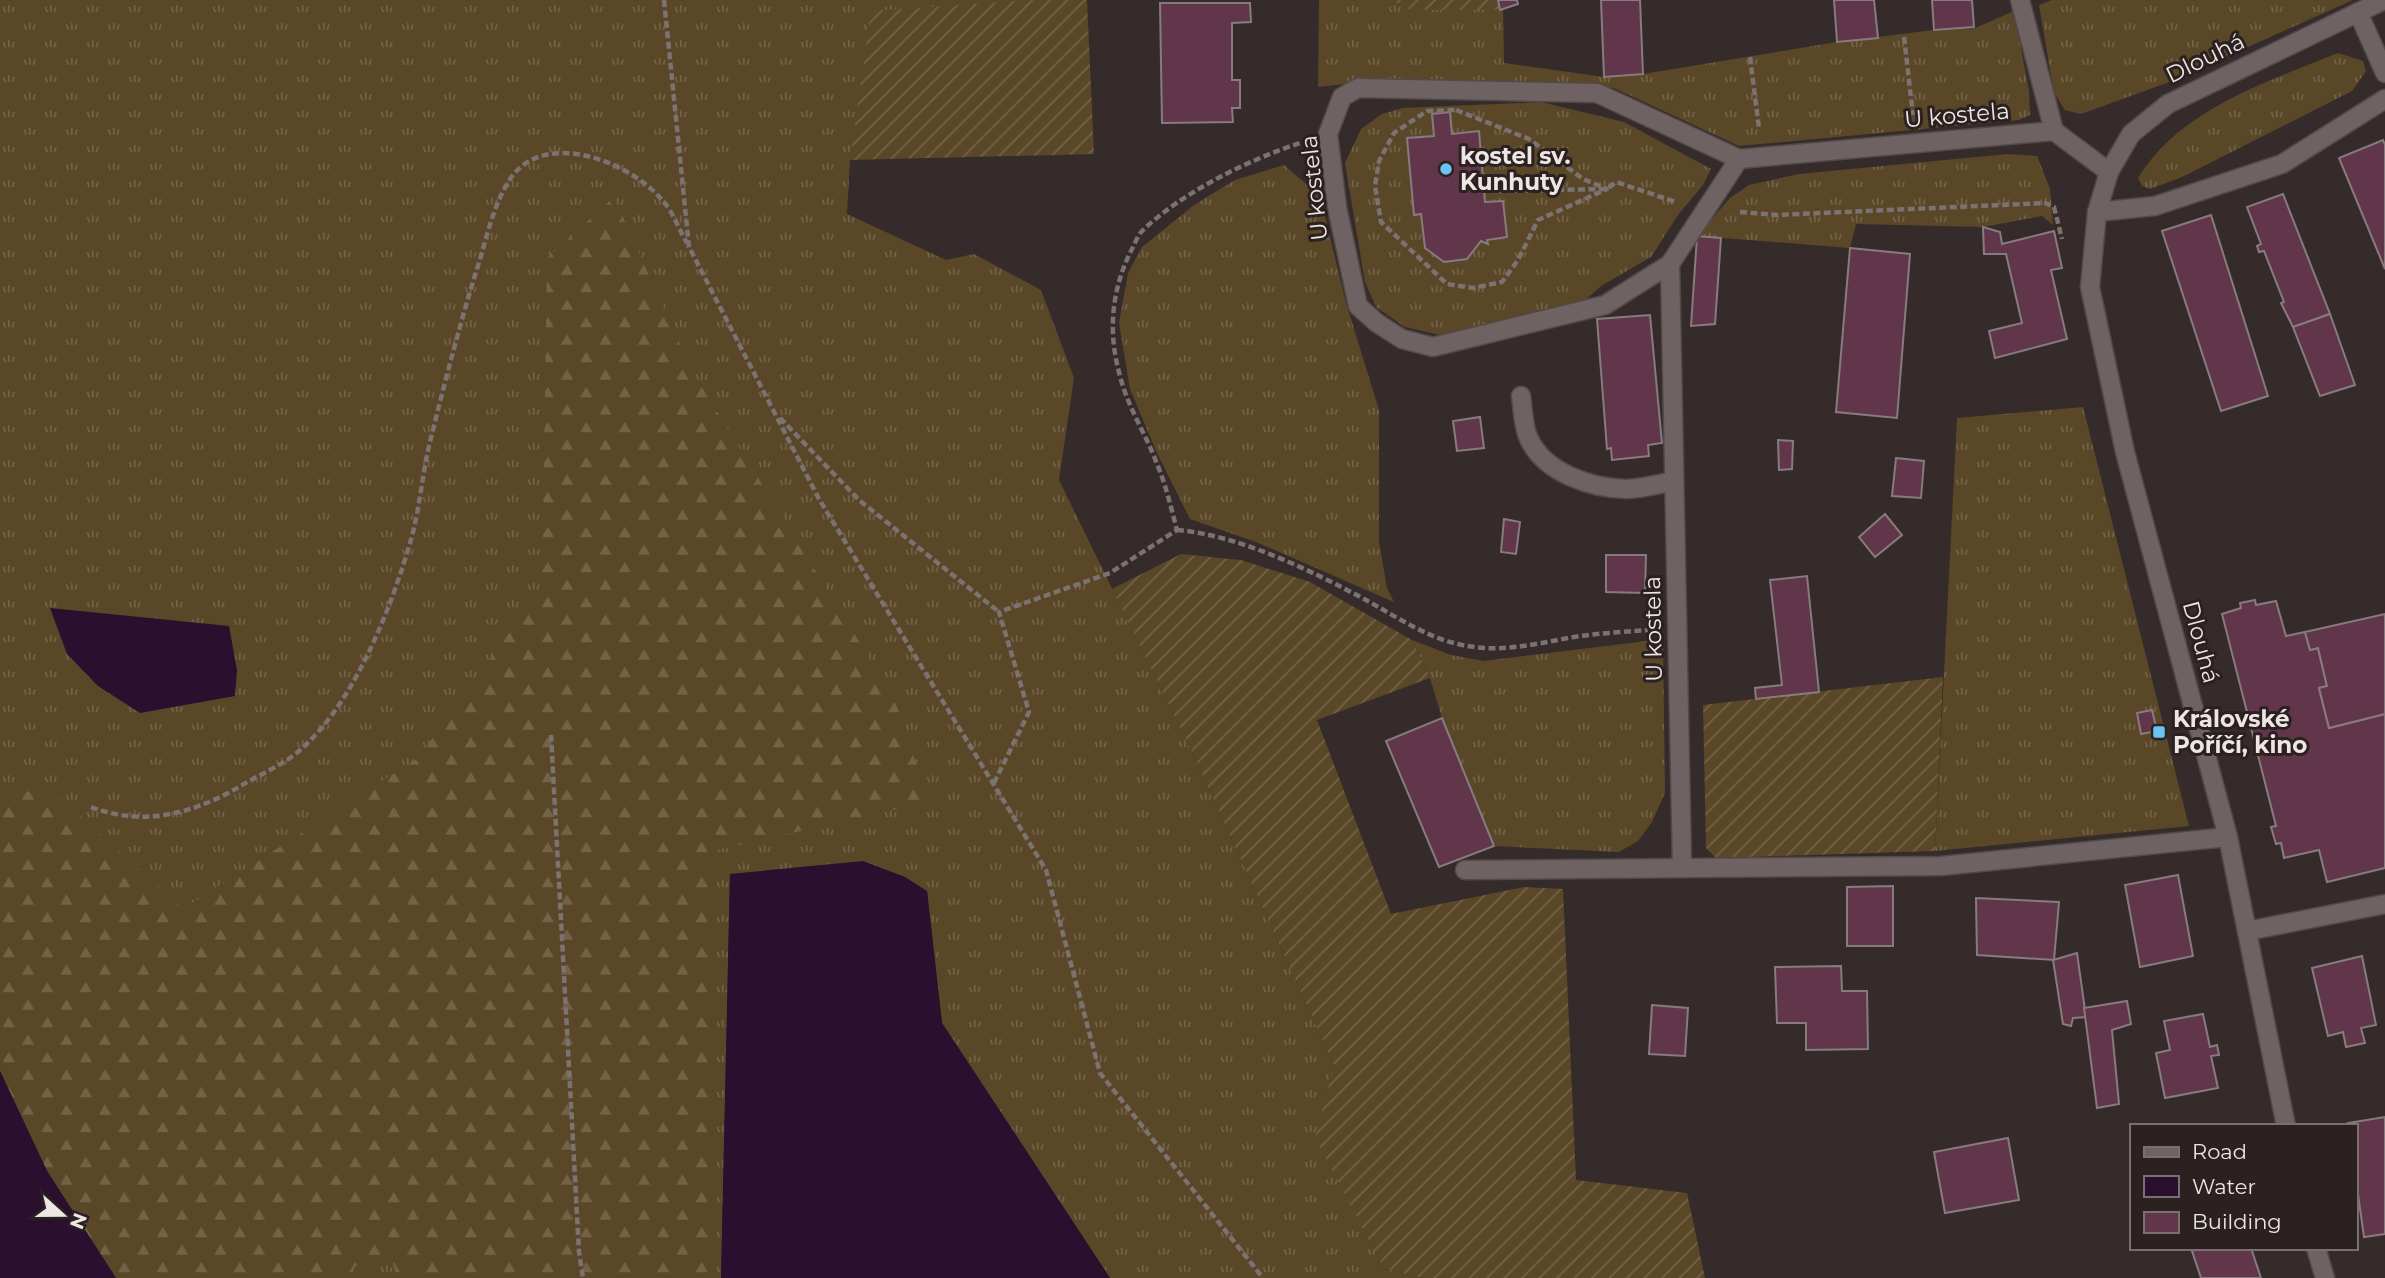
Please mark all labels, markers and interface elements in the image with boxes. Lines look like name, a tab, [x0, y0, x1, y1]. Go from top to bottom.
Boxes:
street label: Dlouhá	[2161, 27, 2249, 89]
street label: U kostela	[1903, 96, 2011, 134]
street label: U kostela	[1295, 134, 1333, 242]
place label: kostel sv. Kunhuty	[1460, 142, 1570, 196]
marker: kostel sv. Kunhuty	[1438, 161, 1454, 177]
street label: U kostela	[1638, 576, 1668, 682]
street label: Dlouhá	[2177, 598, 2225, 686]
place label: Královské Poříčí, kino	[2173, 705, 2307, 759]
marker: Královské Poříčí, kino	[2151, 724, 2167, 740]
legend	[2130, 1124, 2357, 1250]
text: Road	[2192, 1139, 2247, 1164]
text: Water	[2192, 1174, 2256, 1199]
north arrow	[28, 1180, 98, 1250]
text: Building	[2192, 1209, 2282, 1234]
text: N	[65, 1210, 92, 1232]

